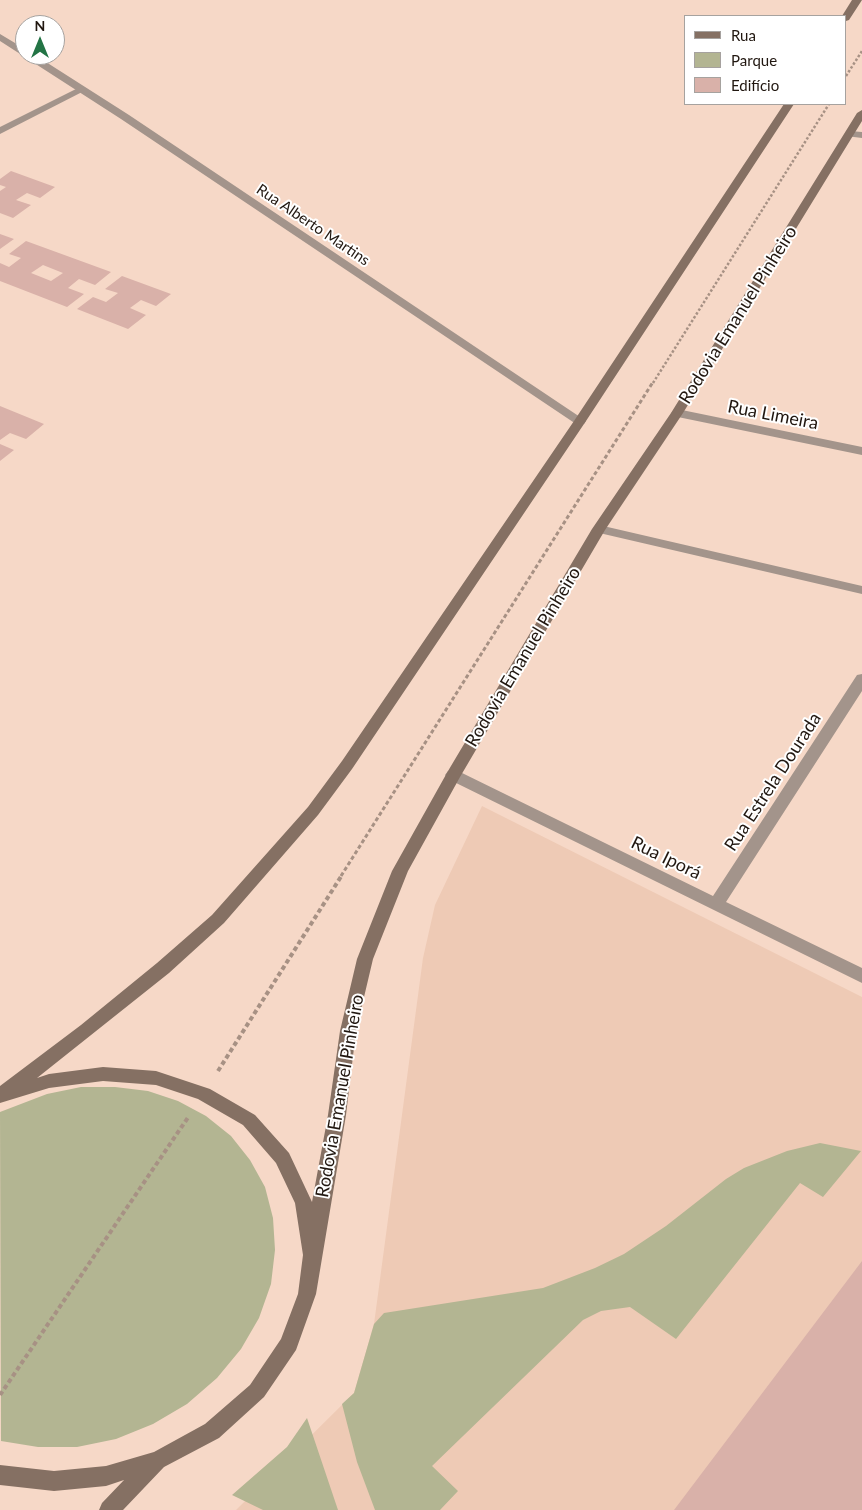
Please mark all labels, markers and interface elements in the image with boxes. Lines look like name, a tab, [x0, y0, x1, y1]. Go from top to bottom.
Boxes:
north arrow	[15, 15, 65, 65]
legend	[684, 15, 847, 105]
text: N	[35, 17, 45, 34]
text: Rua	[731, 26, 756, 44]
text: Parque	[731, 51, 777, 69]
text: Edifício	[731, 76, 779, 94]
street label: Rua Alberto Martins	[253, 180, 373, 270]
street label: Rodovia Emanuel Pinheiro	[674, 222, 802, 408]
street label: Rua Limeira	[726, 396, 820, 434]
street label: Rodovia Emanuel Pinheiro	[461, 563, 585, 751]
street label: Rua Estrela Dourada	[720, 709, 826, 855]
street label: Rua Iporá	[628, 832, 704, 884]
street label: Rodovia Emanuel Pinheiro	[311, 993, 369, 1199]

